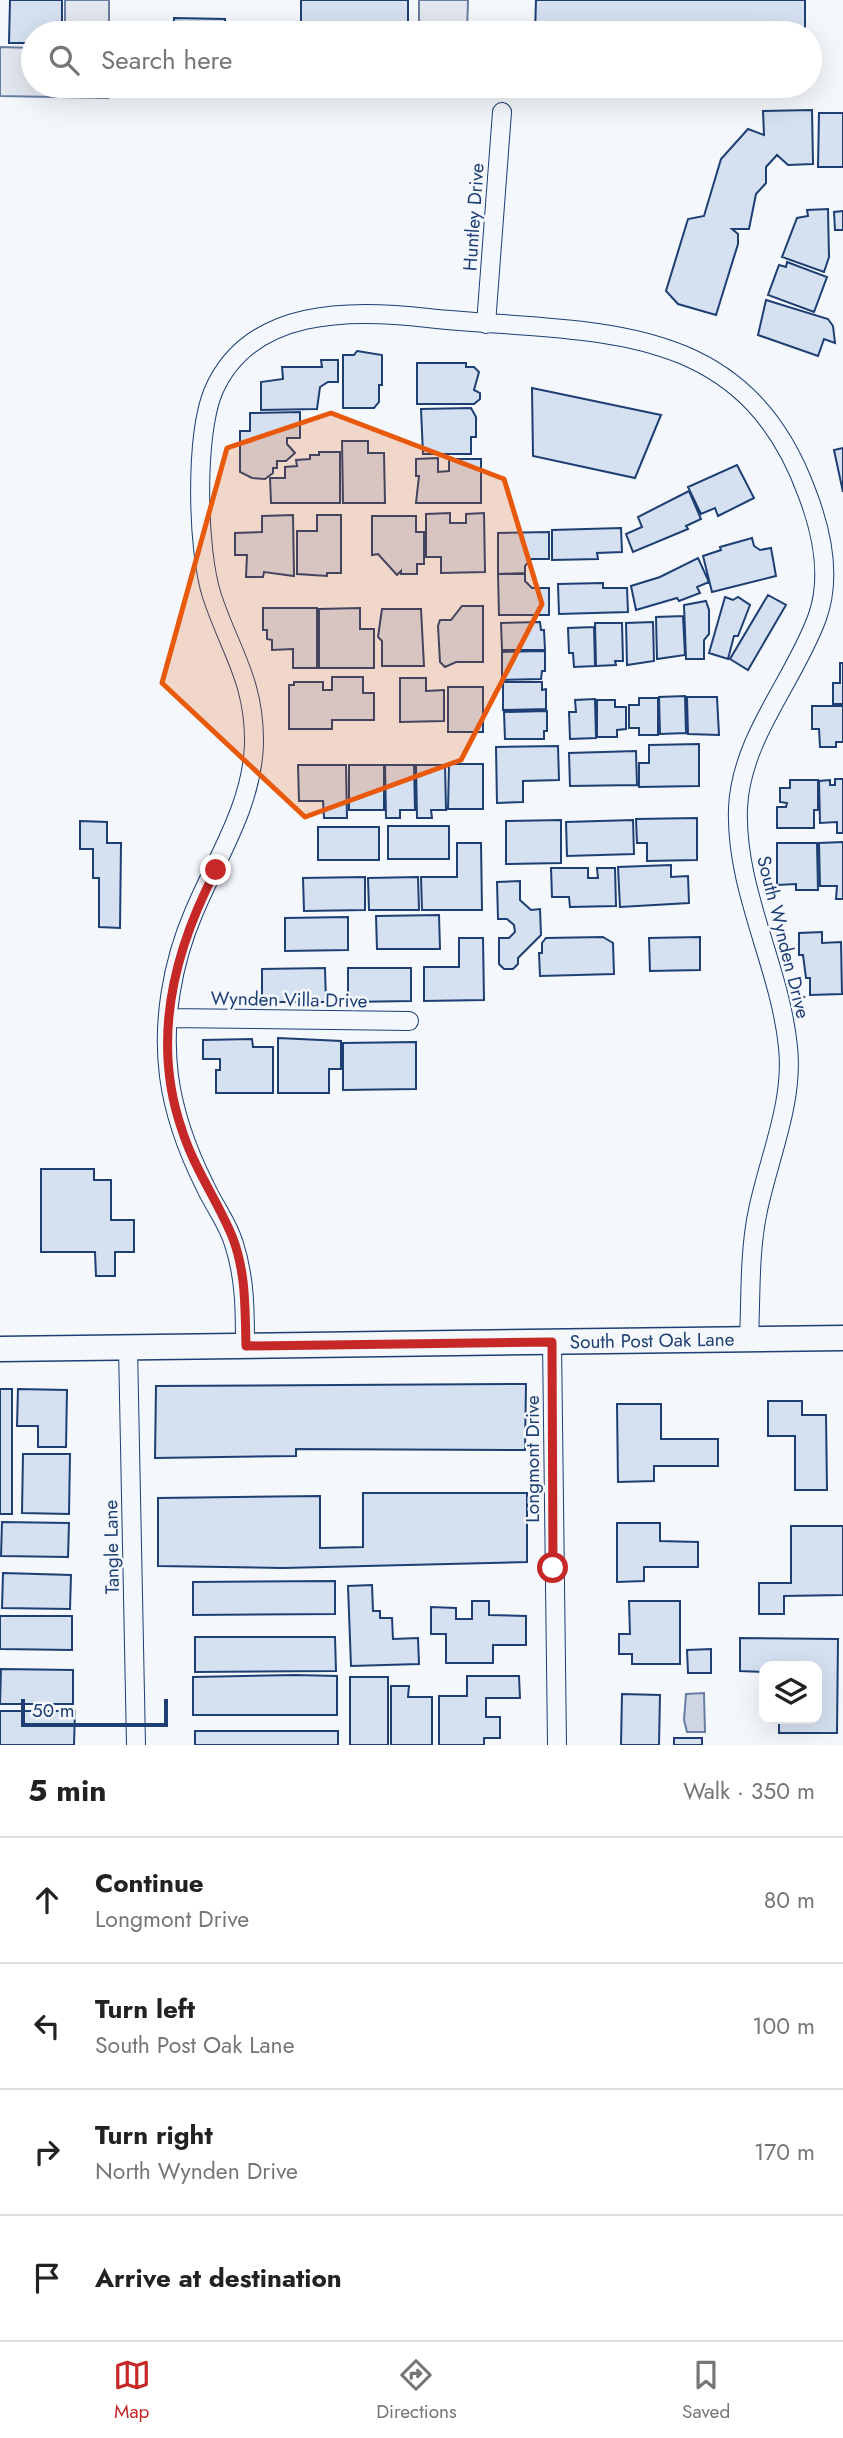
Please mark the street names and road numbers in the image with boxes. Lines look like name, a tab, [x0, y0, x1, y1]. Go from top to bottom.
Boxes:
street label: Huntley Drive	[456, 162, 491, 272]
street label: South Wynden Drive	[750, 853, 817, 1021]
street label: Wynden Villa Drive	[210, 985, 368, 1014]
street label: South Post Oak Lane	[569, 1326, 735, 1355]
street label: Longmont Drive	[519, 1395, 546, 1523]
street label: Tangle Lane	[97, 1499, 126, 1594]

